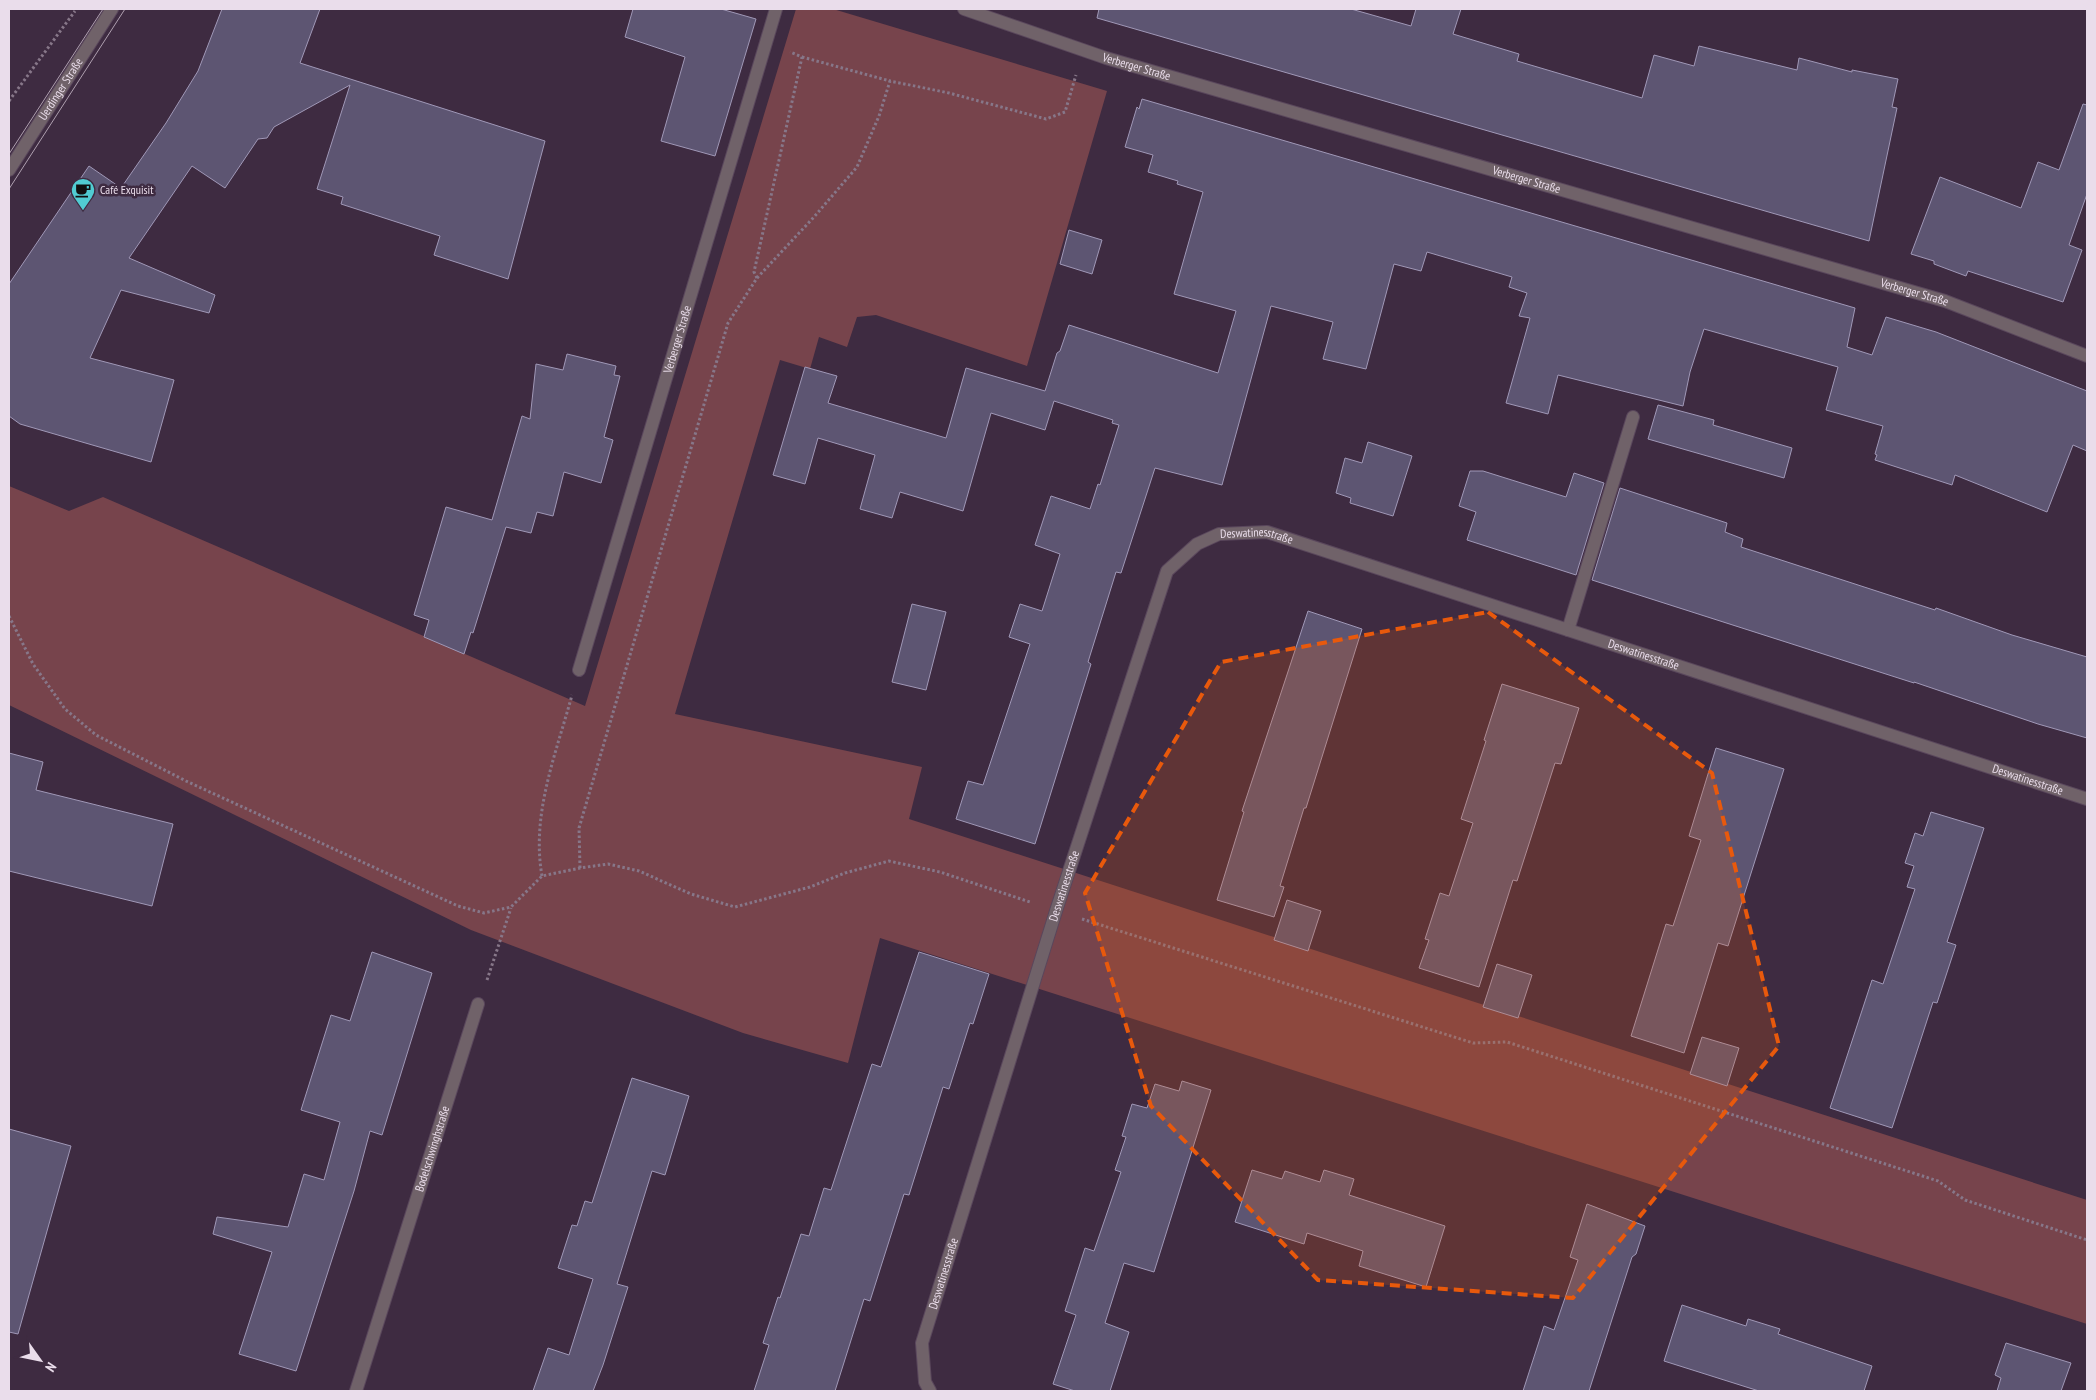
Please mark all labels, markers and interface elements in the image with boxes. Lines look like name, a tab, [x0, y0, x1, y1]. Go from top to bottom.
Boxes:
street label: Verberger Straße	[1100, 49, 1172, 83]
street label: Uerdinger Straße	[35, 55, 86, 123]
street label: Verberger Straße	[1490, 162, 1562, 196]
cafe icon: Café Exquisit	[70, 177, 96, 211]
place label: Café Exquisit	[100, 182, 154, 197]
street label: Verberger Straße	[1878, 274, 1951, 309]
street label: Verberger Straße	[660, 303, 694, 376]
street label: Deswatinesstraße	[1220, 524, 1295, 547]
street label: Deswatinesstraße	[1606, 636, 1681, 673]
street label: Deswatinesstraße	[1990, 761, 2065, 798]
street label: Deswatinesstraße	[1045, 848, 1082, 923]
street label: Bodelschwinghstraße	[411, 1104, 452, 1193]
street label: Deswatinesstraße	[925, 1236, 961, 1311]
north arrow	[15, 1335, 65, 1385]
text: N	[41, 1359, 61, 1375]

